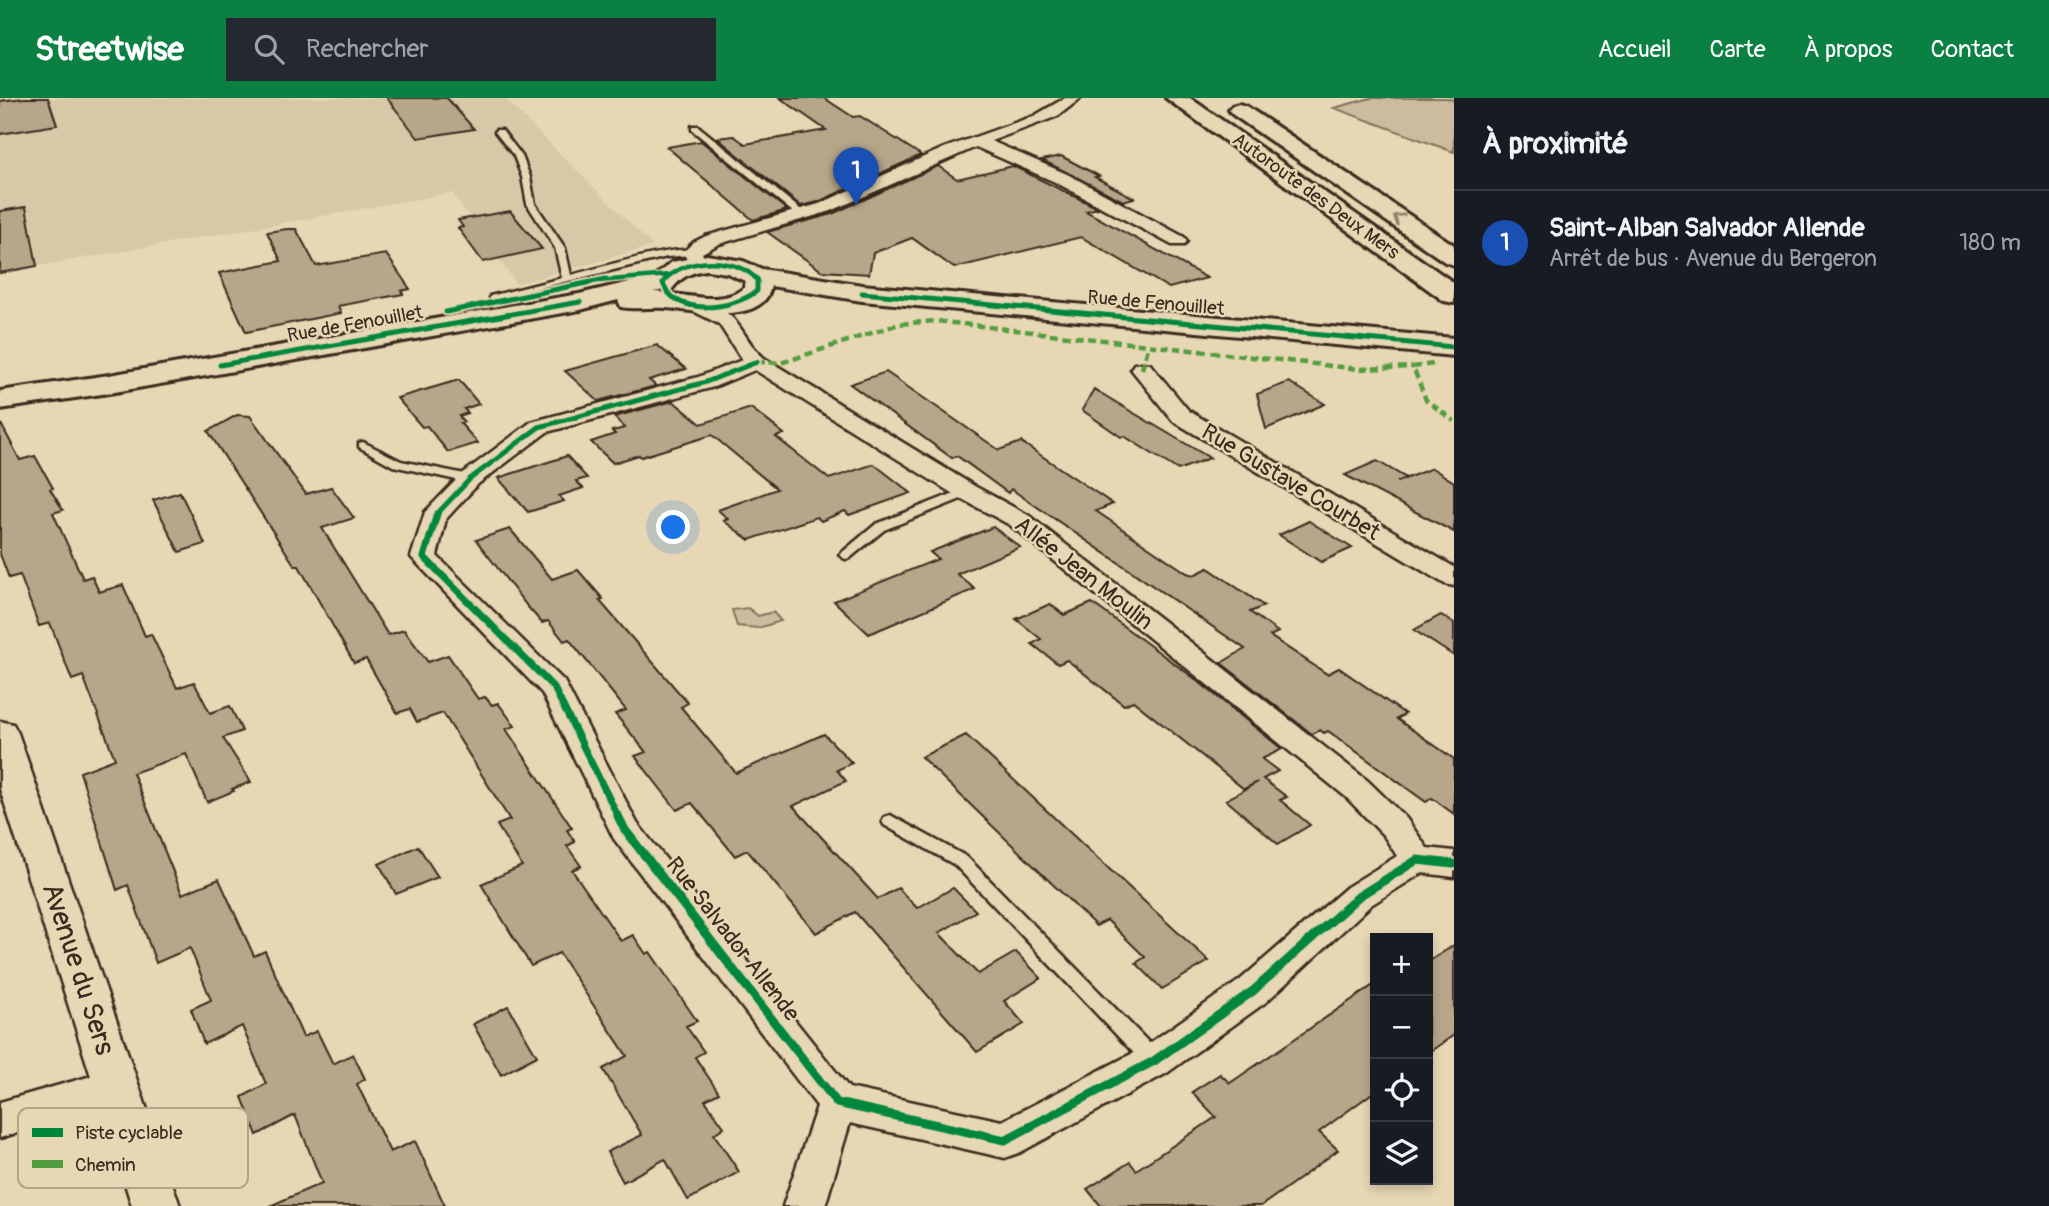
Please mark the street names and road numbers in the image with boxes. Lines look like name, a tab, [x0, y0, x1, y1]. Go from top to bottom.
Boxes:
street label: Autoroute des Deux Mers	[1228, 127, 1405, 265]
street label: Rue de Fenouillet	[1087, 285, 1226, 321]
street label: Rue de Fenouillet	[285, 300, 425, 348]
street label: Rue Gustave Courbet	[1196, 417, 1386, 547]
street label: Allée Jean Moulin	[1009, 510, 1159, 636]
street label: Rue Salvador Allende	[660, 851, 807, 1028]
street label: Avenue du Sers	[34, 879, 122, 1060]

